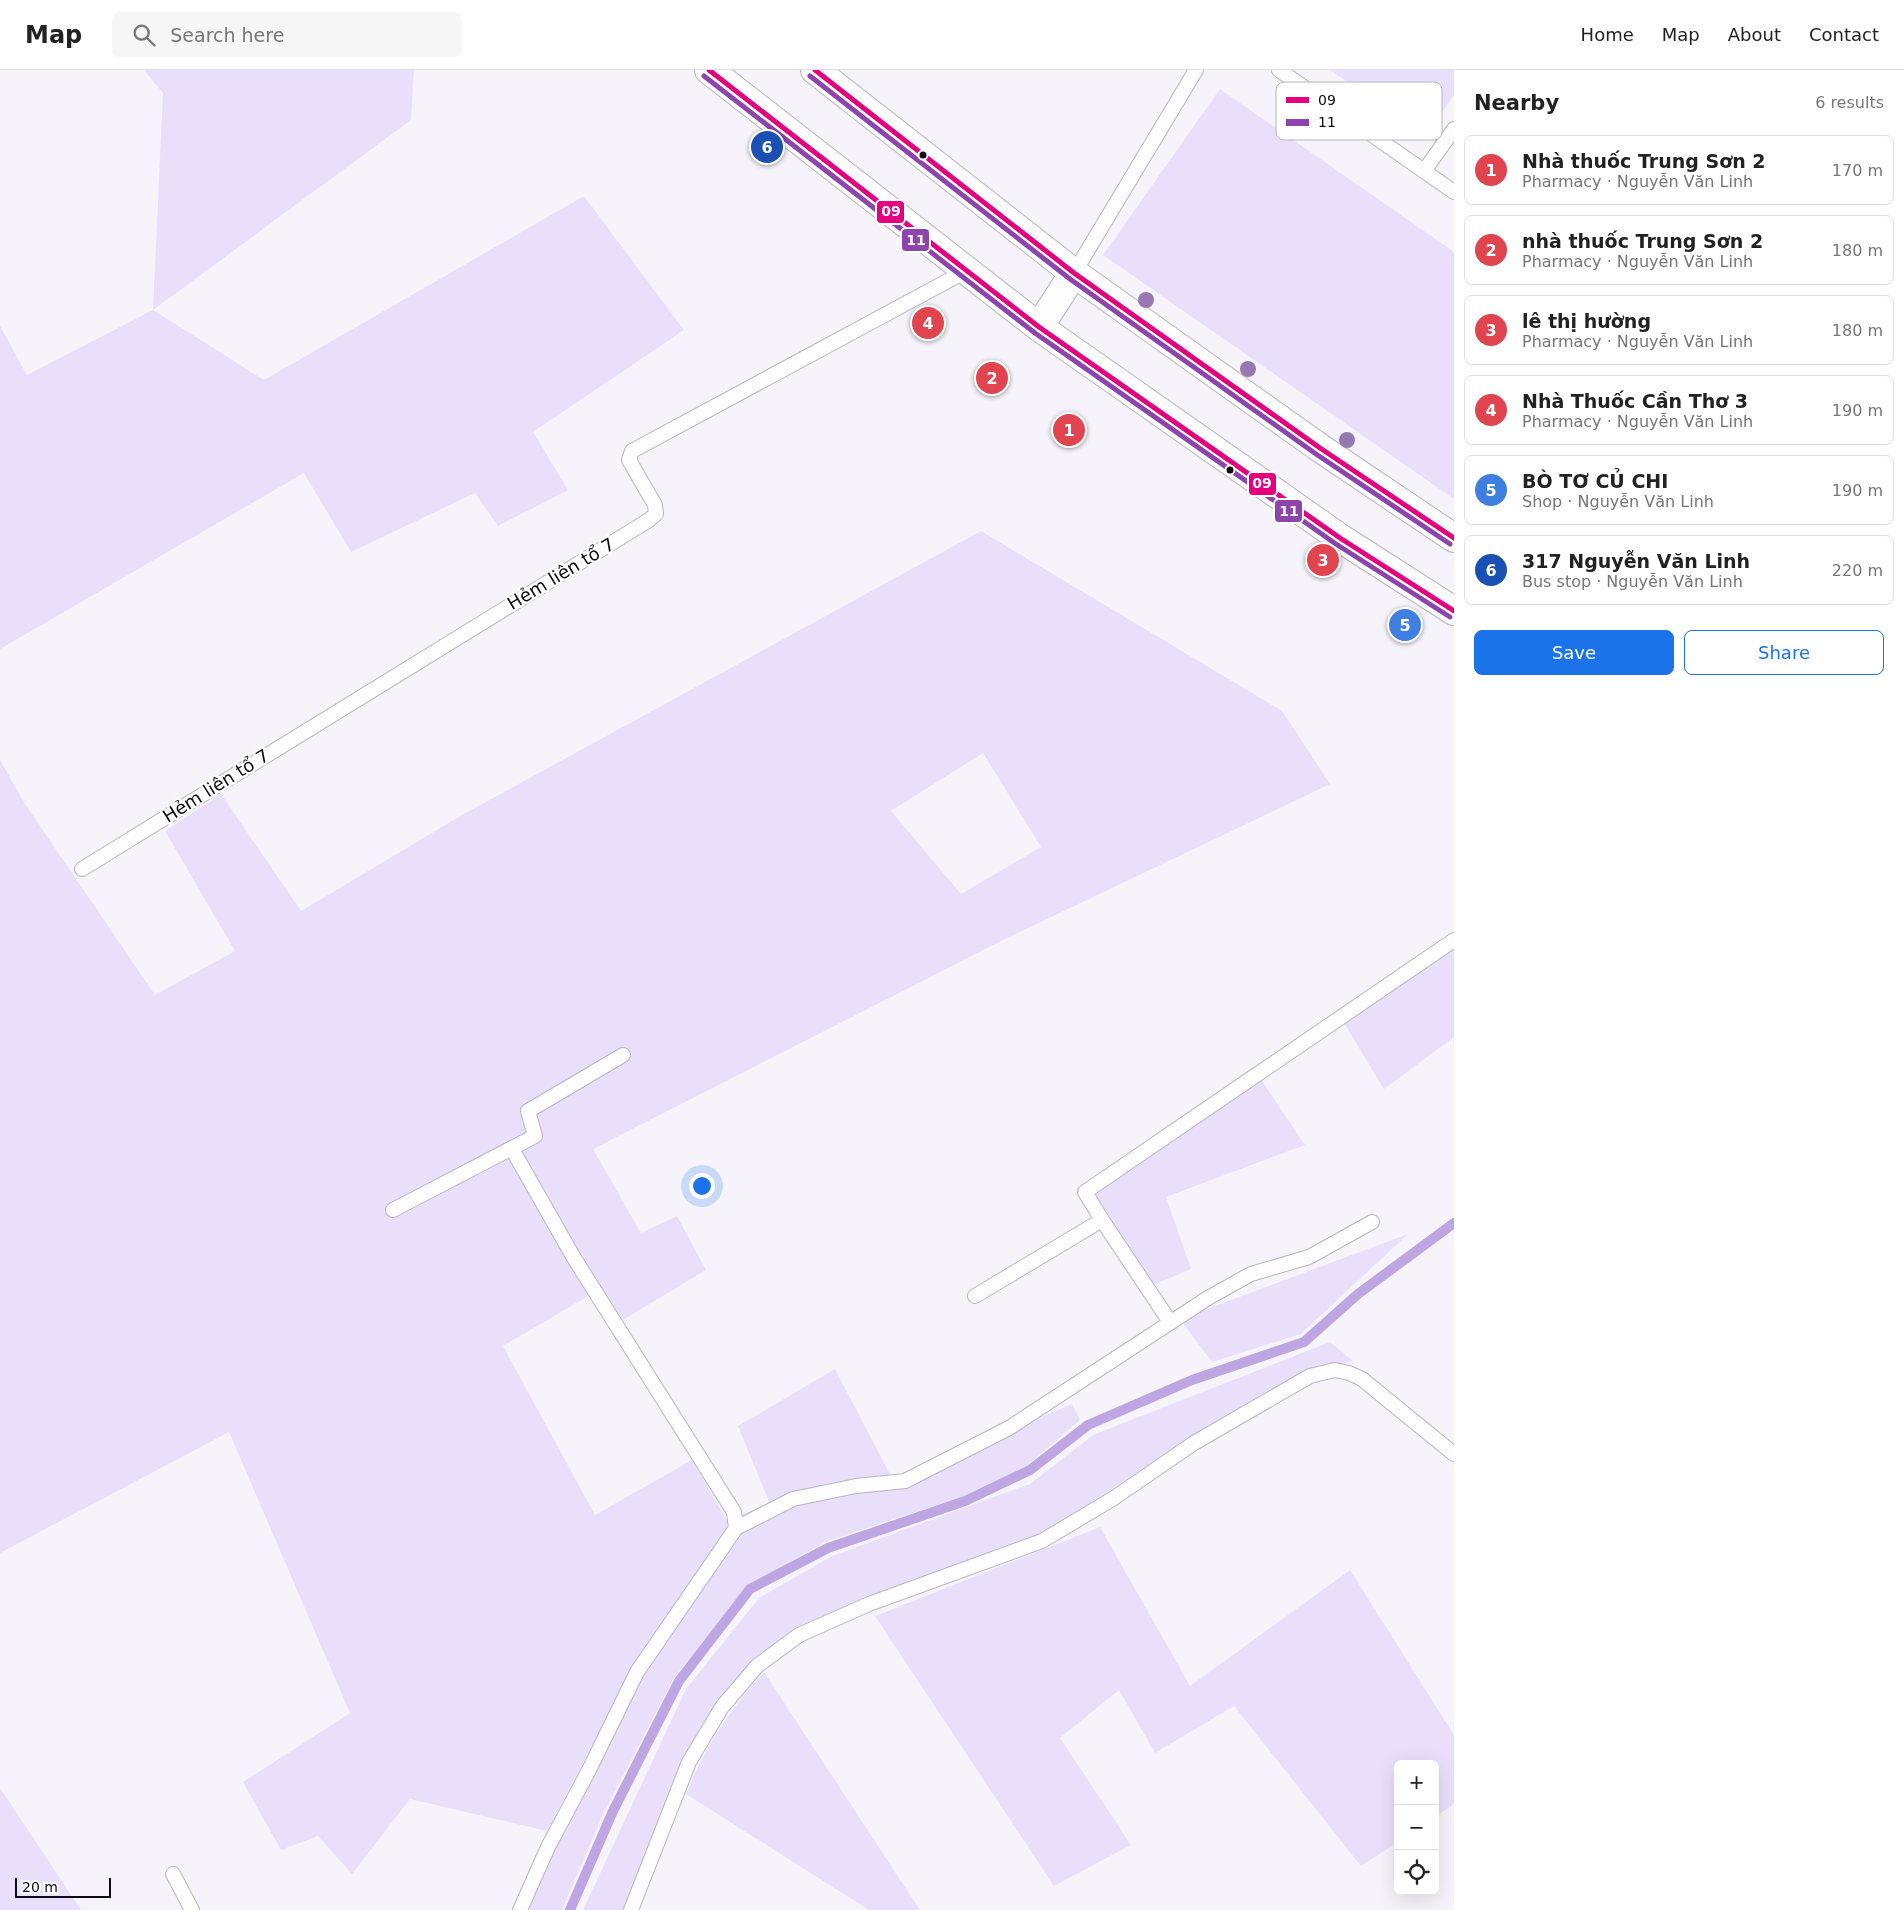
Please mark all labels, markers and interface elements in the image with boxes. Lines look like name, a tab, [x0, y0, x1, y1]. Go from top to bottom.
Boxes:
search box	[112, 12, 462, 57]
text: Map	[25, 21, 82, 49]
icon: search	[130, 21, 158, 49]
text: Search here	[170, 24, 284, 46]
text: Home	[1581, 24, 1634, 45]
text: Map	[1662, 24, 1700, 45]
text: About	[1728, 24, 1781, 45]
text: Contact	[1809, 24, 1879, 45]
legend	[1276, 82, 1442, 140]
text: Nearby	[1474, 91, 1559, 115]
text: 09	[1318, 92, 1336, 108]
text: 6 results	[1815, 93, 1884, 112]
text: 11	[1318, 114, 1336, 130]
pin: 6	[751, 128, 783, 166]
unlabelled marker	[918, 150, 928, 160]
text: Nhà thuốc Trung Sơn 2	[1522, 150, 1766, 172]
text: 1	[1485, 161, 1497, 180]
text: 170 m	[1832, 161, 1883, 180]
text: Pharmacy · Nguyễn Văn Linh	[1522, 172, 1753, 191]
line badge: 09	[876, 200, 905, 224]
text: 09	[881, 203, 901, 219]
line badge: 11	[901, 228, 930, 252]
text: nhà thuốc Trung Sơn 2	[1522, 230, 1763, 252]
text: 11	[906, 232, 926, 248]
text: 2	[1485, 241, 1497, 260]
text: 180 m	[1832, 241, 1883, 260]
text: Pharmacy · Nguyễn Văn Linh	[1522, 252, 1753, 271]
pin: 4	[912, 304, 944, 342]
text: lê thị hường	[1522, 310, 1651, 332]
text: 3	[1485, 321, 1497, 340]
text: 180 m	[1832, 321, 1883, 340]
text: Pharmacy · Nguyễn Văn Linh	[1522, 332, 1753, 351]
pin: 2	[976, 359, 1008, 397]
text: Nhà Thuốc Cần Thơ 3	[1522, 390, 1748, 412]
text: 4	[1485, 401, 1497, 420]
text: 190 m	[1832, 401, 1883, 420]
pin: 1	[1053, 411, 1085, 449]
text: Pharmacy · Nguyễn Văn Linh	[1522, 412, 1753, 431]
unlabelled marker	[1225, 465, 1235, 475]
text: BÒ TƠ CỦ CHI	[1522, 470, 1668, 492]
line badge: 09	[1248, 472, 1277, 496]
text: 09	[1252, 475, 1272, 491]
text: 5	[1485, 481, 1497, 500]
text: 190 m	[1832, 481, 1883, 500]
text: Shop · Nguyễn Văn Linh	[1522, 492, 1714, 511]
line badge: 11	[1274, 499, 1303, 523]
text: 11	[1279, 503, 1299, 519]
street label: Hẻm liên tổ 7	[503, 533, 618, 614]
pin: 3	[1307, 541, 1339, 579]
text: 317 Nguyễn Văn Linh	[1522, 550, 1750, 572]
text: 6	[1485, 561, 1497, 580]
text: 220 m	[1832, 561, 1883, 580]
text: Bus stop · Nguyễn Văn Linh	[1522, 572, 1743, 591]
pin: 5	[1389, 606, 1421, 644]
button: Save	[1474, 630, 1674, 675]
button: Share	[1684, 630, 1884, 675]
street label: Hẻm liên tổ 7	[159, 745, 273, 827]
your location	[689, 1173, 715, 1199]
map controls	[1394, 1760, 1439, 1895]
button: +	[1394, 1760, 1439, 1805]
button: −	[1394, 1805, 1439, 1850]
button: locate	[1394, 1850, 1439, 1895]
scale bar	[15, 1875, 111, 1898]
text: 20 m	[22, 1879, 58, 1895]

